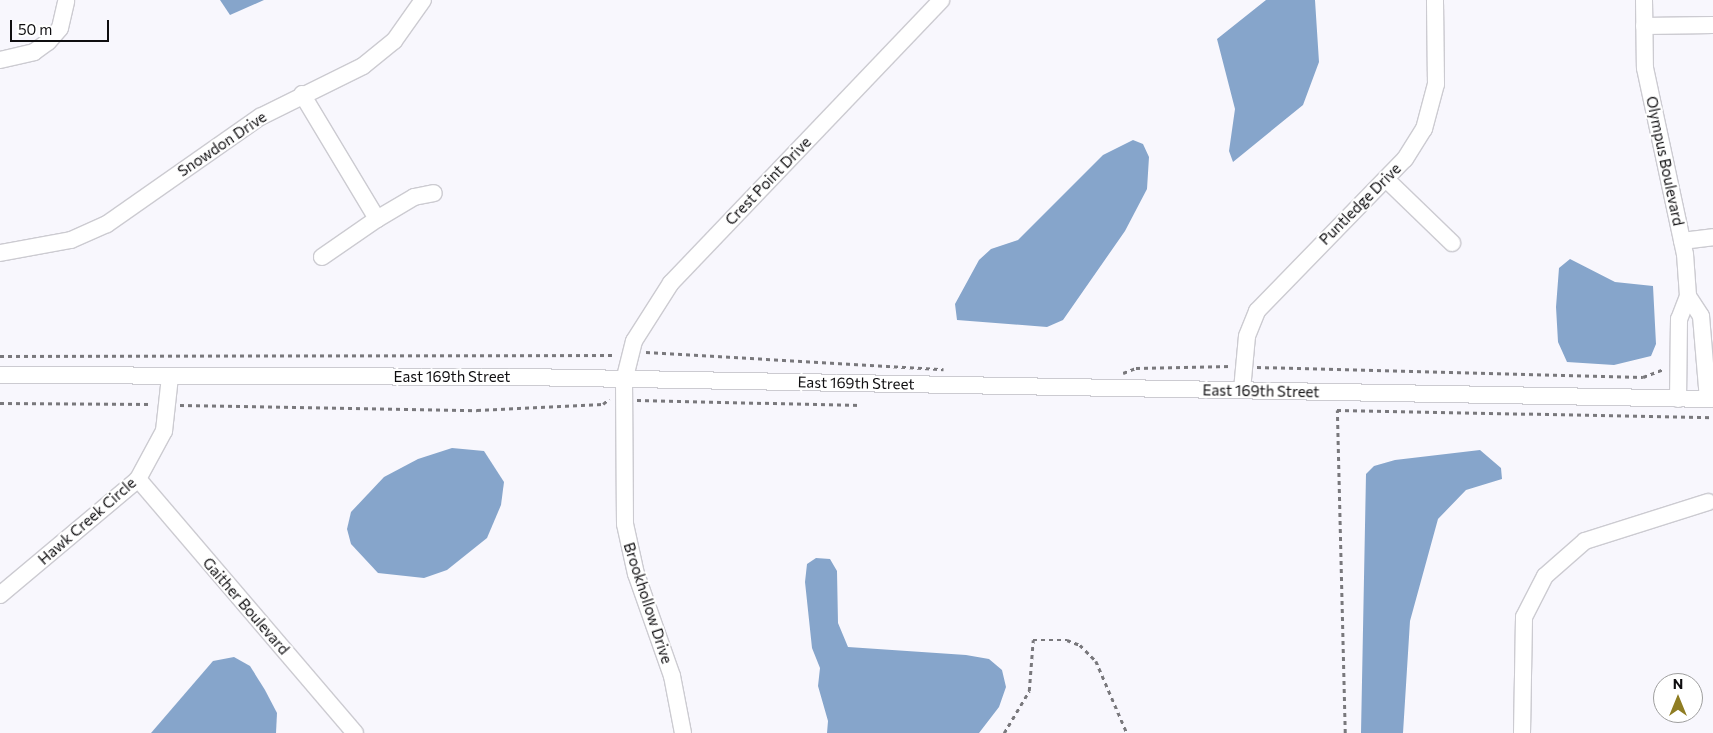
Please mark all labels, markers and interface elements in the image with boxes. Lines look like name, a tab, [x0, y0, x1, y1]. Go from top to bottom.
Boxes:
scale bar	[12, 10, 111, 42]
text: 50 m	[18, 20, 52, 38]
street label: Olympus Boulevard	[1642, 94, 1688, 228]
street label: Snowdon Drive	[174, 108, 270, 180]
street label: Crest Point Drive	[721, 133, 815, 229]
street label: Puntledge Drive	[1315, 159, 1405, 249]
street label: East 169th Street	[394, 368, 510, 386]
street label: East 169th Street	[797, 373, 915, 393]
street label: East 169th Street	[1202, 381, 1320, 401]
street label: Hawk Creek Circle	[34, 474, 140, 568]
street label: Brookhollow Drive	[620, 540, 676, 666]
street label: Gaither Boulevard	[199, 554, 293, 658]
north arrow	[1653, 673, 1703, 723]
text: N	[1673, 675, 1683, 692]

